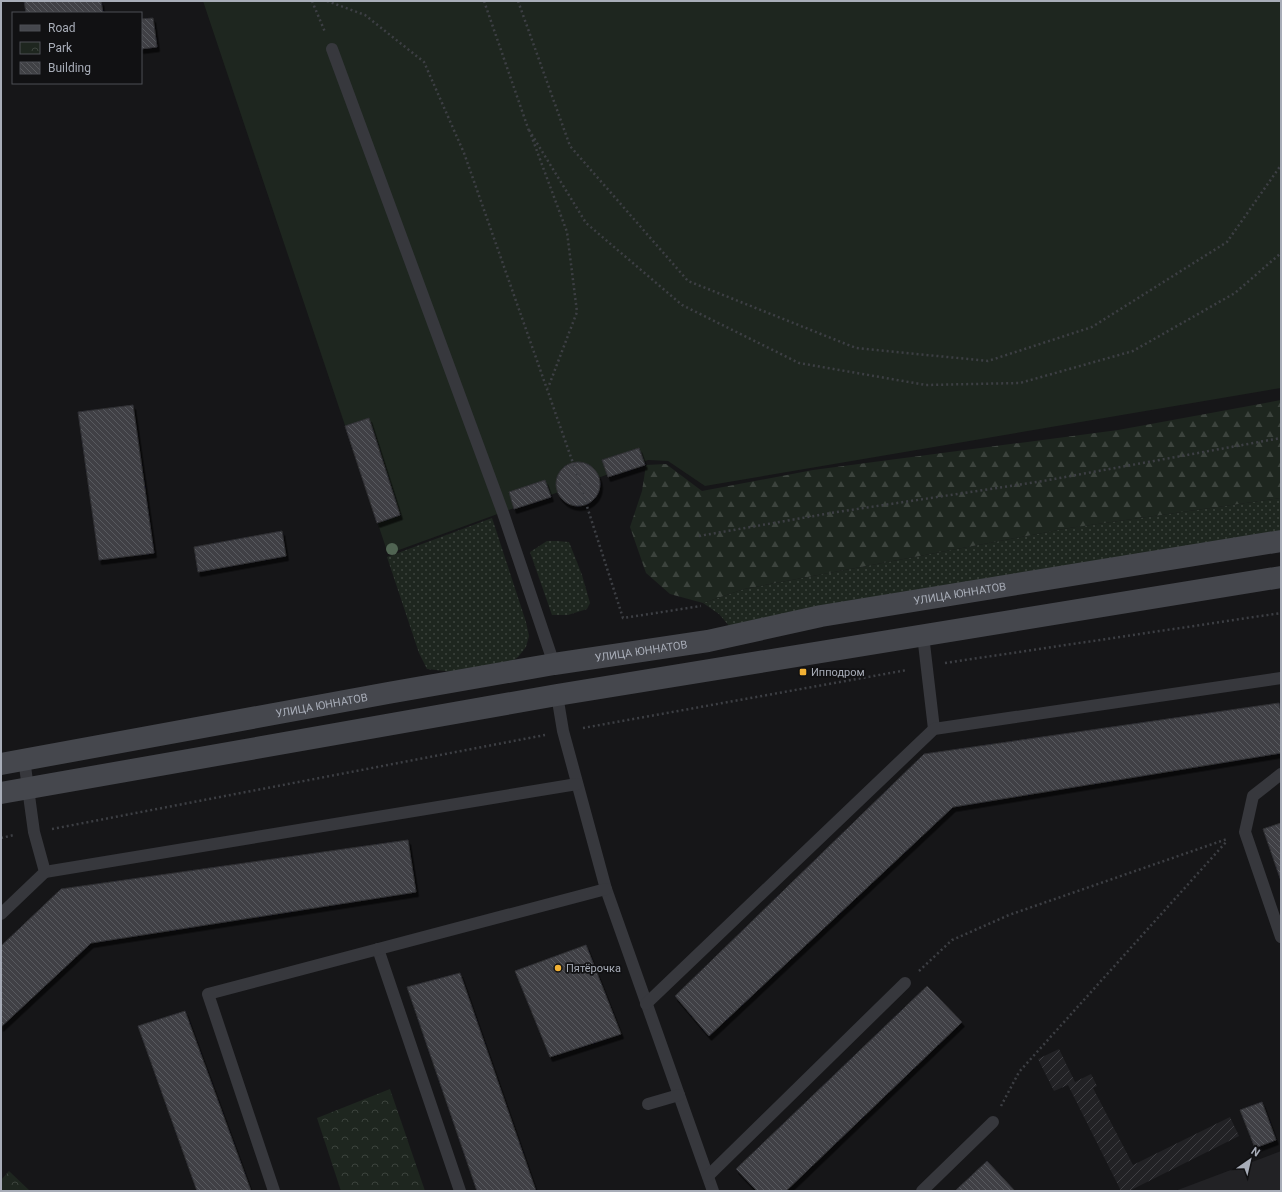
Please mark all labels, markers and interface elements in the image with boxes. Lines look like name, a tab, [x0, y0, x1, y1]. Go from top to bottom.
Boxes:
legend	[12, 12, 142, 84]
text: Road	[48, 21, 76, 35]
text: Park	[48, 41, 73, 55]
text: Building	[48, 61, 91, 75]
street label: УЛИЦА ЮННАТОВ	[913, 579, 1007, 607]
street label: УЛИЦА ЮННАТОВ	[594, 638, 688, 664]
place label: Ипподром	[811, 666, 865, 679]
marker: Ипподром	[798, 667, 808, 677]
street label: УЛИЦА ЮННАТОВ	[275, 690, 369, 720]
place label: Пятёрочка	[566, 962, 621, 975]
marker: Пятёрочка	[553, 963, 563, 973]
north arrow	[1230, 1140, 1270, 1180]
text: N	[1248, 1145, 1262, 1160]

